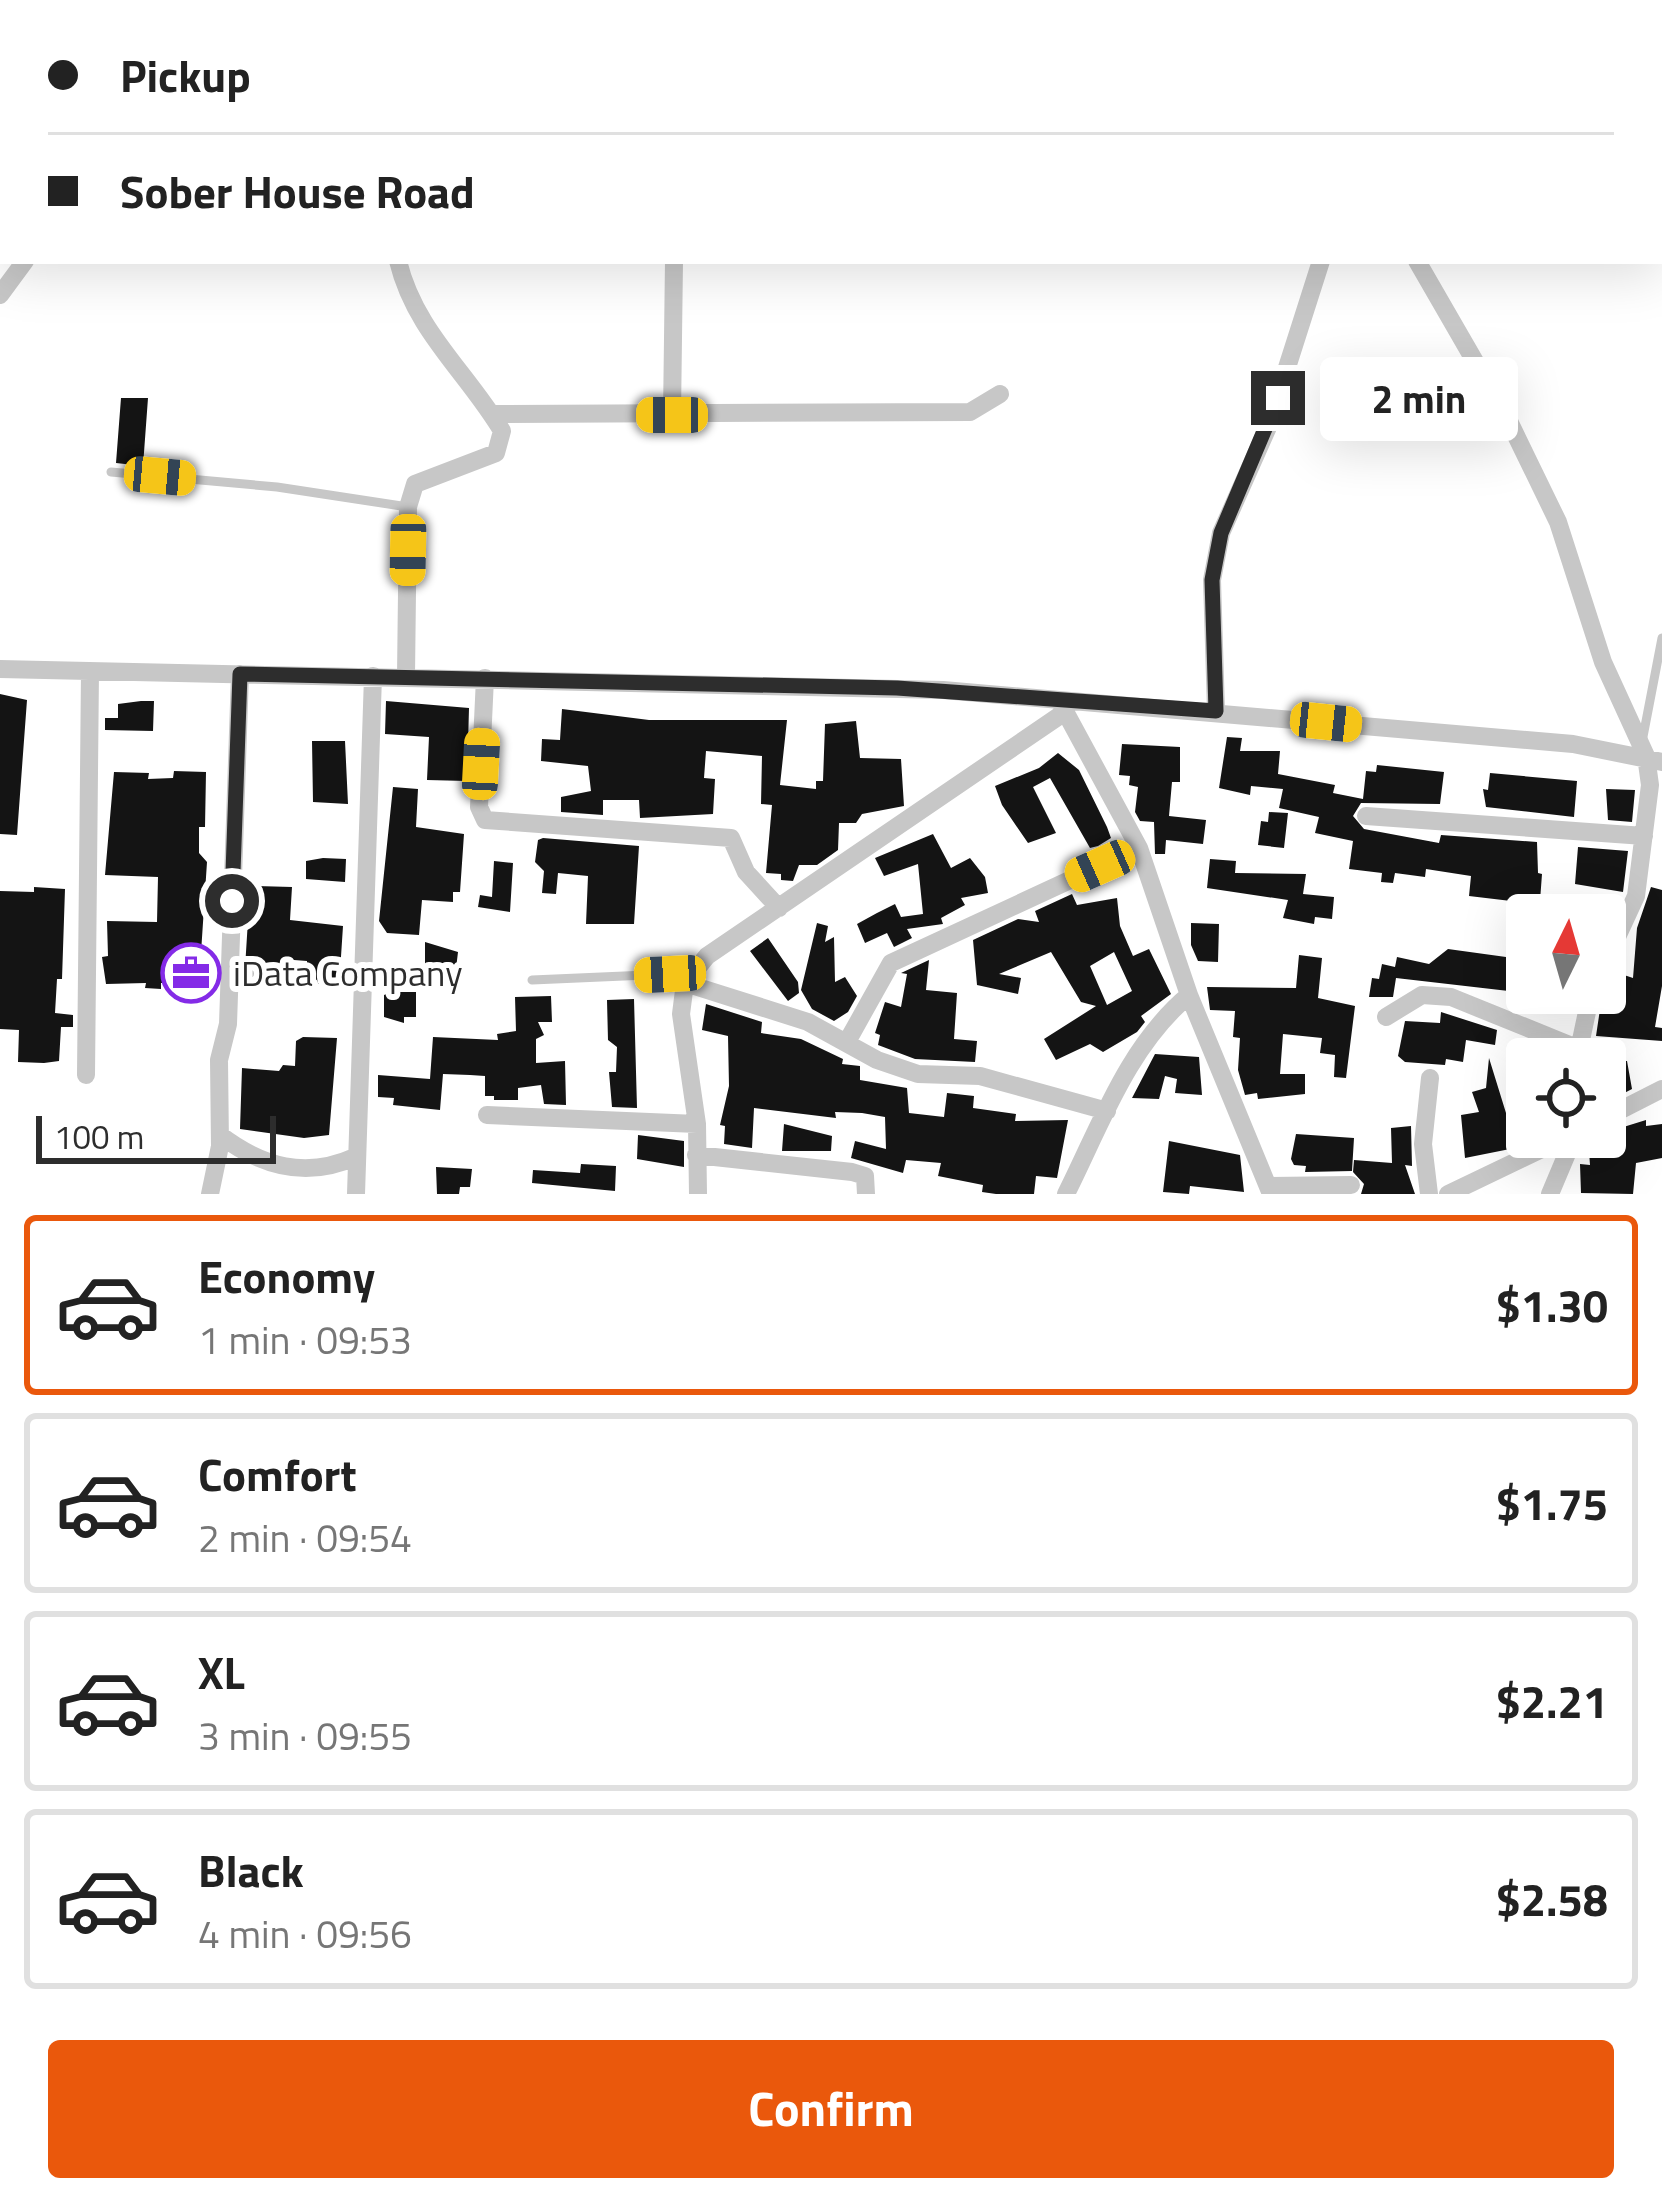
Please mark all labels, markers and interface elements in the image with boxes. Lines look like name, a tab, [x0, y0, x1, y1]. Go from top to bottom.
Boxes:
text: Pickup	[120, 41, 251, 109]
text: Sober House Road	[120, 157, 475, 225]
callout: 2 min	[1320, 356, 1518, 440]
text: 2 min	[1372, 369, 1466, 428]
route end	[1251, 371, 1305, 425]
car	[636, 397, 708, 433]
car	[123, 455, 197, 497]
car	[389, 514, 427, 586]
car	[1288, 700, 1364, 744]
car	[461, 727, 501, 801]
car	[1060, 835, 1140, 897]
route start	[205, 874, 259, 928]
north arrow	[1506, 894, 1626, 1014]
map controls	[1506, 894, 1626, 1158]
office icon: iData Company	[160, 942, 222, 1004]
place label: iData Company	[233, 945, 463, 1000]
car	[633, 954, 707, 994]
button: locate	[1506, 1038, 1626, 1158]
scale bar	[36, 1110, 276, 1163]
text: 100 m	[54, 1112, 144, 1162]
text: Economy	[198, 1242, 375, 1310]
icon: car	[54, 1251, 162, 1359]
text: $1.30	[1496, 1271, 1608, 1339]
text: 1 min · 09:53	[198, 1310, 412, 1369]
text: Comfort	[198, 1440, 357, 1508]
icon: car	[54, 1449, 162, 1557]
text: $1.75	[1496, 1469, 1608, 1537]
text: 2 min · 09:54	[198, 1508, 412, 1567]
text: XL	[198, 1638, 245, 1706]
icon: car	[54, 1647, 162, 1755]
text: $2.21	[1496, 1667, 1608, 1735]
text: 3 min · 09:55	[198, 1706, 412, 1765]
text: Black	[198, 1836, 304, 1904]
icon: car	[54, 1845, 162, 1953]
text: $2.58	[1496, 1865, 1608, 1933]
text: 4 min · 09:56	[198, 1904, 412, 1963]
button: Confirm	[48, 2040, 1614, 2178]

